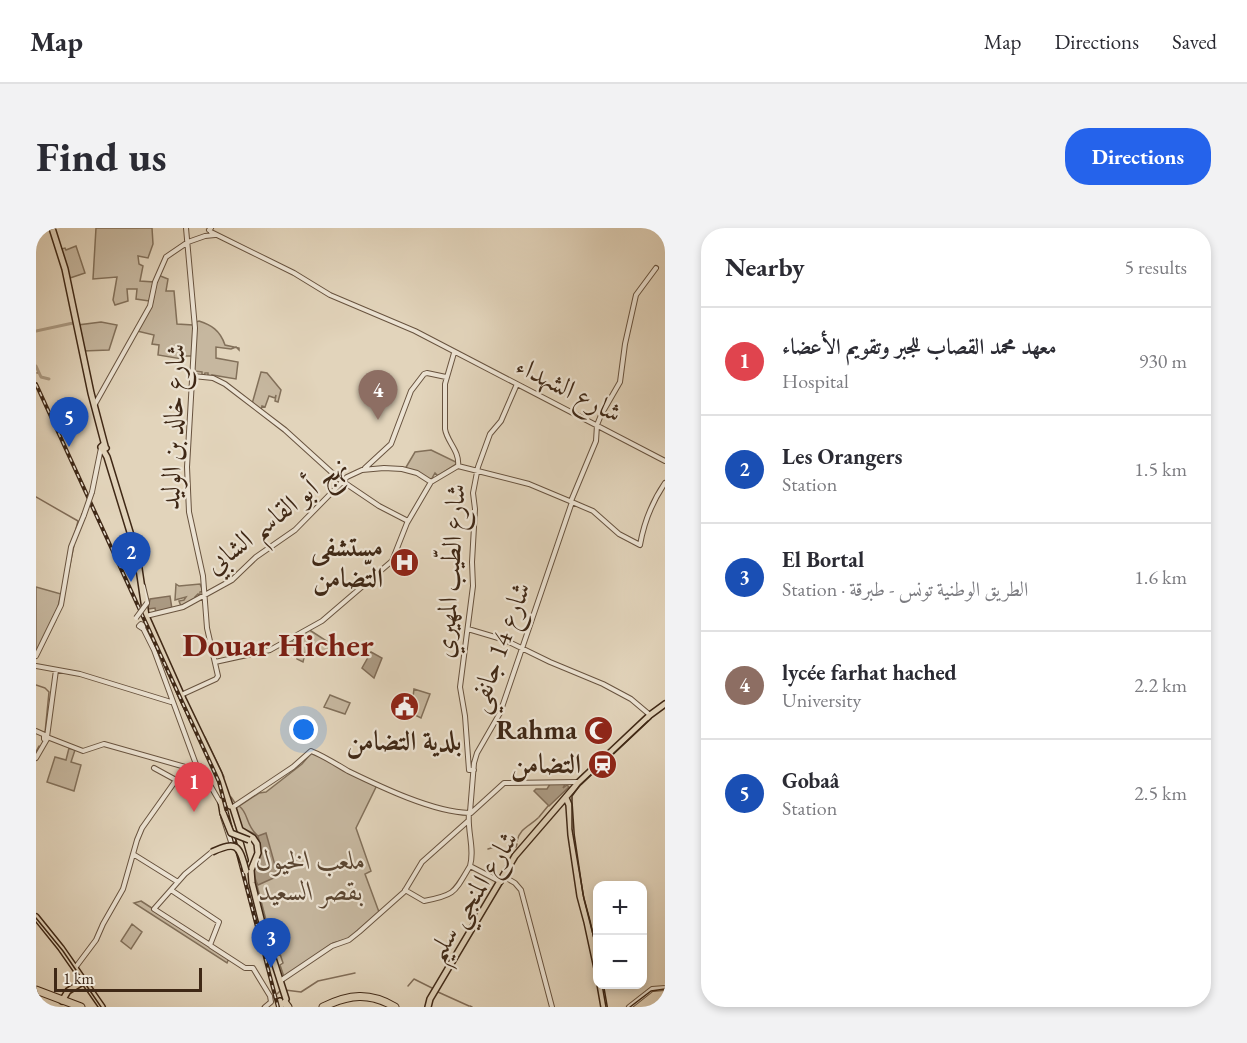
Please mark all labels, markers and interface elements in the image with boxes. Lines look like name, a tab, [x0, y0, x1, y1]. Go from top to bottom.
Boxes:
text: Map	[30, 23, 83, 59]
text: Map	[984, 28, 1021, 55]
text: Directions	[1054, 28, 1139, 55]
text: Saved	[1172, 28, 1217, 55]
button: Directions	[1065, 128, 1211, 185]
text: Find us	[36, 129, 167, 184]
text: Nearby	[725, 250, 805, 284]
text: 5 results	[1124, 254, 1187, 280]
text: معهد محمد القصاب للجبر وتقويم الأعضاء	[782, 332, 1057, 361]
street label: شارع خالد بن الوليد	[152, 343, 198, 511]
street label: شارع الشهداء	[508, 347, 628, 435]
text: 1	[739, 348, 750, 374]
text: 930 m	[1139, 348, 1187, 374]
text: Hospital	[782, 368, 849, 394]
pin: 4	[358, 370, 398, 420]
pin: 5	[50, 398, 88, 447]
text: Les Orangers	[782, 442, 903, 471]
street label: نهج أبو القاسم الشابي	[197, 447, 360, 589]
text: 2	[739, 456, 750, 482]
text: 1.5 km	[1134, 456, 1187, 482]
text: Station	[782, 471, 837, 497]
street label: شارع الطّيب المهيري	[425, 482, 478, 660]
place label: مستشفى التّضامن	[310, 529, 383, 596]
pin: 2	[112, 532, 151, 582]
text: El Bortal	[782, 545, 864, 574]
hospital icon: مستشفى التّضامن	[388, 547, 420, 579]
text: 3	[739, 564, 750, 590]
text: 1.6 km	[1134, 564, 1187, 590]
text: Station · الطريق الوطنية تونس - طبرقة	[782, 576, 1028, 602]
street label: شارع 14 جانفي	[459, 577, 547, 720]
district label: Douar Hicher	[182, 623, 374, 666]
text: lycée farhat hached	[782, 658, 957, 687]
text: 4	[739, 672, 750, 698]
text: 2.2 km	[1134, 672, 1187, 698]
text: University	[782, 687, 861, 713]
public building icon: بلدية التضامن	[388, 690, 420, 722]
place label: Rahma	[496, 712, 577, 747]
mosque icon: Rahma	[582, 714, 614, 746]
your location	[289, 715, 318, 744]
place label: بلدية التضامن	[346, 723, 462, 759]
place label: التضامن	[511, 746, 581, 782]
station icon: التضامن	[586, 748, 618, 780]
pin: 1	[174, 762, 214, 812]
text: Gobaâ	[782, 766, 839, 795]
text: 5	[739, 780, 750, 806]
text: 2.5 km	[1134, 780, 1187, 806]
text: Station	[782, 795, 837, 821]
street label: شارع المنجي سليم	[418, 824, 534, 973]
park label: ملعب الخيول بقصر السعيد	[256, 842, 366, 909]
map controls	[593, 881, 647, 989]
button: +	[593, 881, 647, 935]
pin: 3	[252, 918, 290, 968]
button: −	[593, 935, 647, 989]
scale bar	[54, 965, 202, 992]
text: 1 km	[63, 968, 94, 989]

